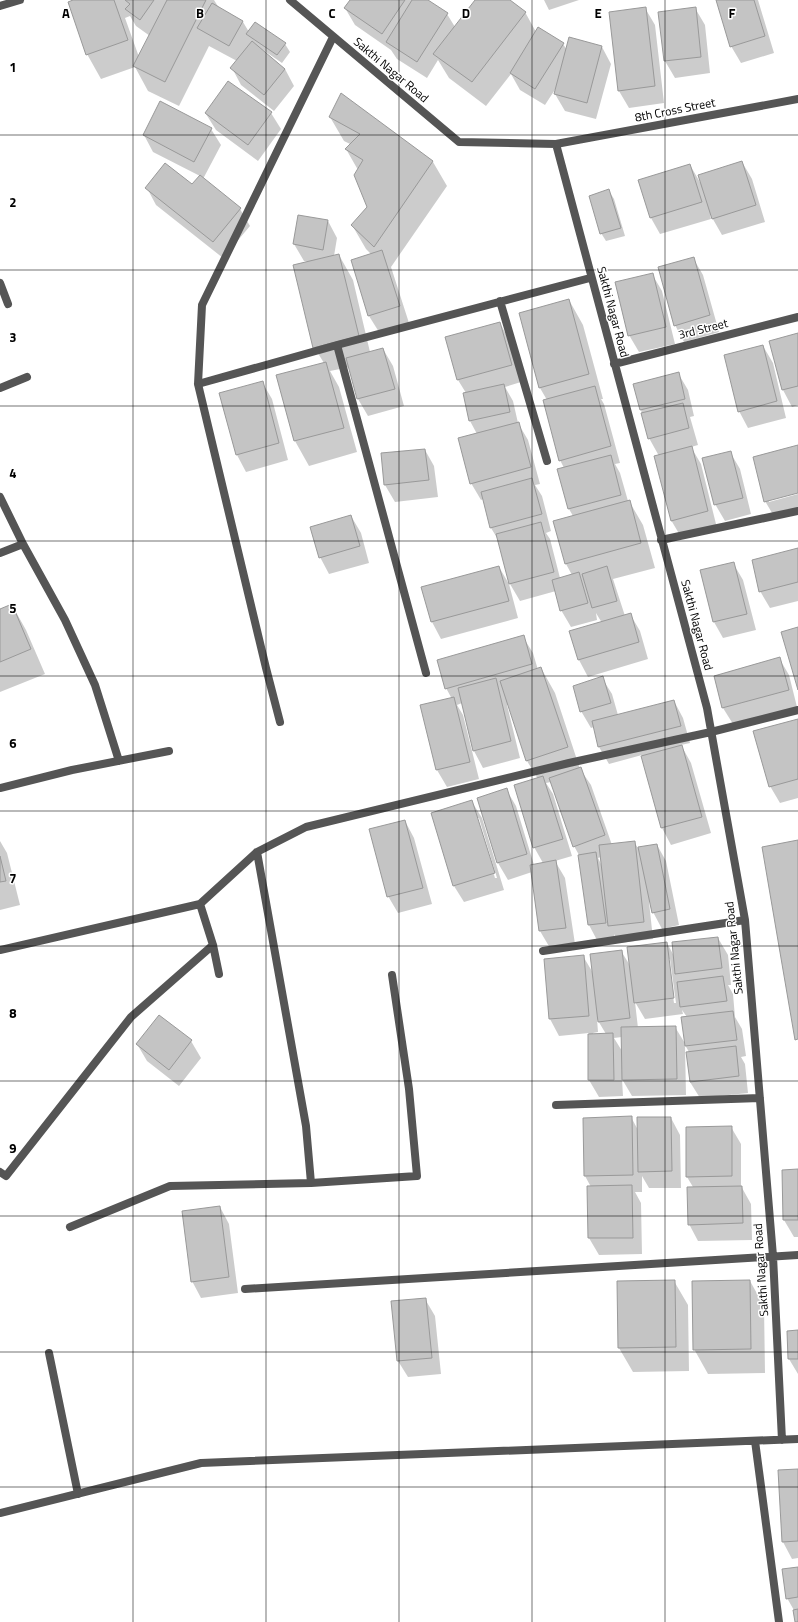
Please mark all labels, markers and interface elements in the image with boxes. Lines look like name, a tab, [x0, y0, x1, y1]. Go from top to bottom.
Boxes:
text: A	[62, 3, 70, 23]
text: B	[196, 3, 204, 23]
text: C	[328, 3, 336, 23]
text: D	[462, 3, 470, 23]
text: E	[594, 3, 602, 23]
text: F	[729, 3, 736, 23]
street label: Sakthi Nagar Road	[349, 32, 433, 107]
text: 1	[9, 57, 17, 77]
street label: 8th Cross Street	[633, 92, 718, 127]
text: 2	[9, 192, 17, 212]
street label: Sakthi Nagar Road	[592, 264, 635, 359]
street label: 3rd Street	[676, 313, 731, 344]
text: 3	[9, 327, 17, 347]
text: 4	[9, 463, 17, 483]
street label: Sakthi Nagar Road	[676, 577, 719, 672]
text: 5	[9, 598, 17, 618]
text: 6	[9, 733, 17, 753]
text: 7	[9, 868, 17, 888]
street label: Sakthi Nagar Road	[719, 901, 748, 995]
text: 8	[9, 1003, 17, 1023]
text: 9	[9, 1138, 17, 1158]
street label: Sakthi Nagar Road	[748, 1223, 773, 1317]

